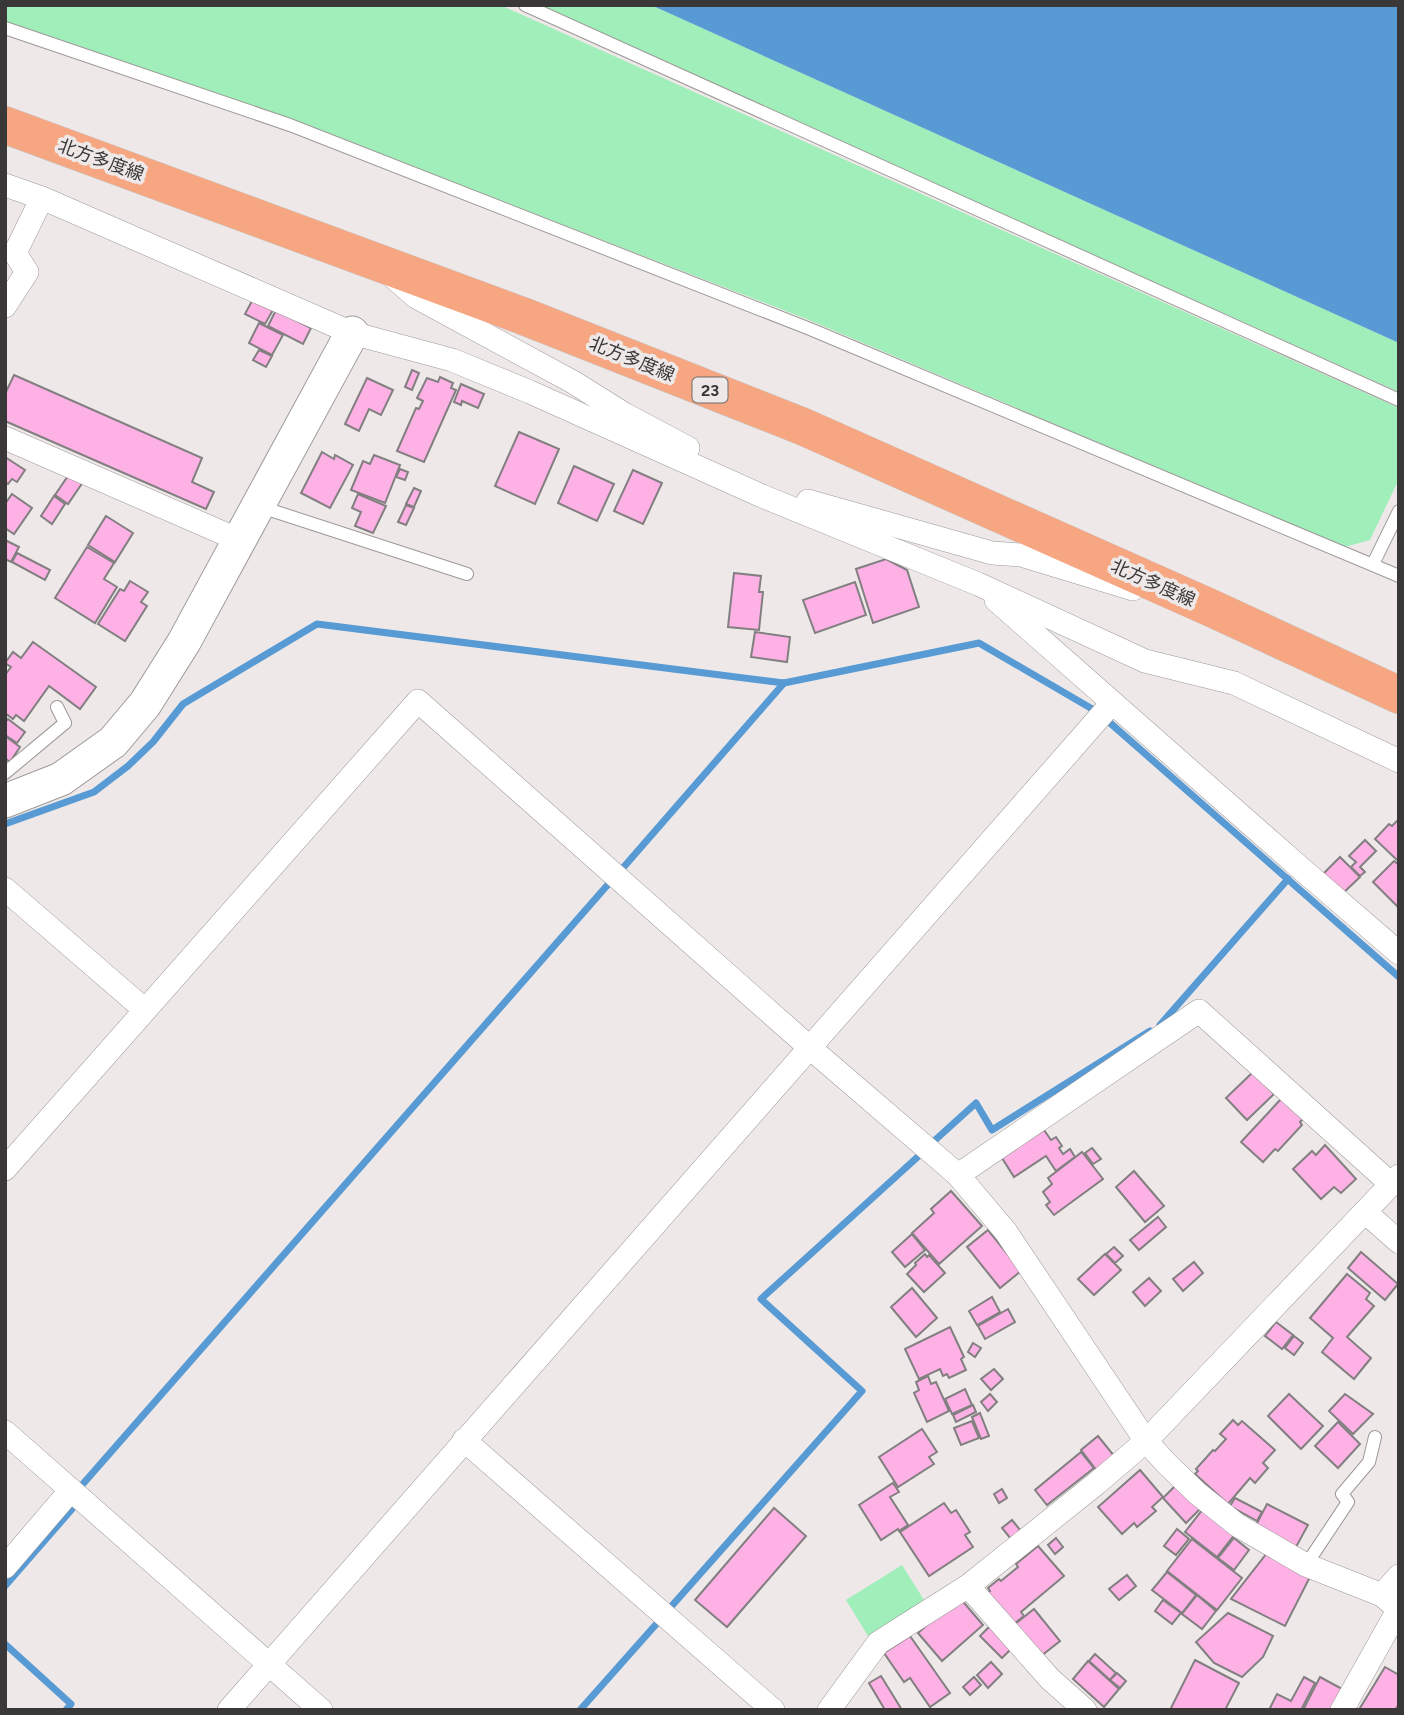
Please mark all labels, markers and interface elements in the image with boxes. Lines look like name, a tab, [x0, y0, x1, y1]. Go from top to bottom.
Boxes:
street label: 北方多度線	[55, 134, 147, 186]
street label: 北方多度線	[586, 332, 678, 386]
road number: 23	[692, 378, 728, 402]
street label: 北方多度線	[1107, 555, 1199, 611]

